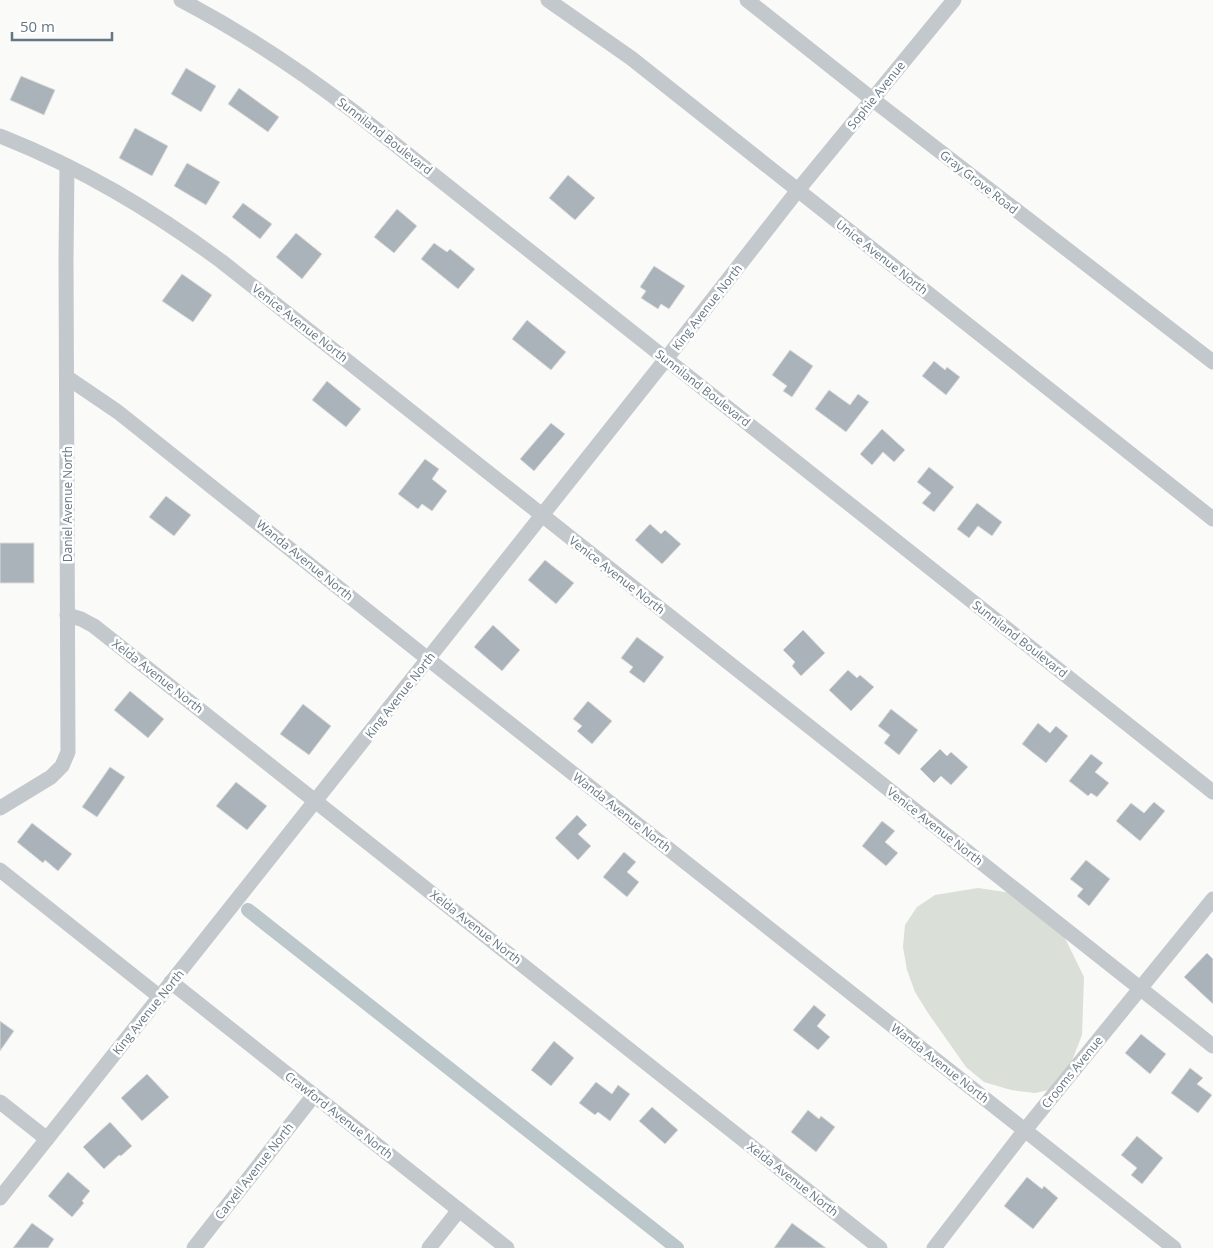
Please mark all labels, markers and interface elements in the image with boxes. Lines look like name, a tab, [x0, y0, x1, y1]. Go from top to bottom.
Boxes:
scale bar	[12, 10, 112, 42]
text: 50 m	[20, 16, 55, 36]
street label: Sophie Avenue	[843, 57, 909, 133]
street label: Sunniland Boulevard	[334, 94, 436, 178]
street label: Gray Grove Road	[936, 146, 1022, 218]
street label: Unice Avenue North	[832, 216, 932, 298]
street label: King Avenue North	[668, 260, 746, 354]
street label: Venice Avenue North	[248, 280, 352, 366]
street label: Sunniland Boulevard	[652, 346, 754, 430]
street label: Daniel Avenue North	[59, 446, 76, 562]
street label: Wanda Avenue North	[253, 516, 357, 604]
street label: Venice Avenue North	[565, 532, 669, 618]
street label: Sunniland Boulevard	[969, 597, 1071, 681]
street label: Xelda Avenue North	[109, 635, 207, 717]
street label: King Avenue North	[361, 648, 439, 742]
street label: Wanda Avenue North	[570, 768, 674, 856]
street label: Venice Avenue North	[883, 783, 987, 869]
street label: Xelda Avenue North	[427, 886, 525, 968]
street label: King Avenue North	[108, 966, 188, 1058]
street label: Wanda Avenue North	[888, 1019, 992, 1107]
street label: Crooms Avenue	[1038, 1032, 1107, 1112]
street label: Crawford Avenue North	[281, 1067, 397, 1163]
street label: Carvell Avenue North	[211, 1119, 297, 1223]
street label: Xelda Avenue North	[744, 1138, 842, 1220]

